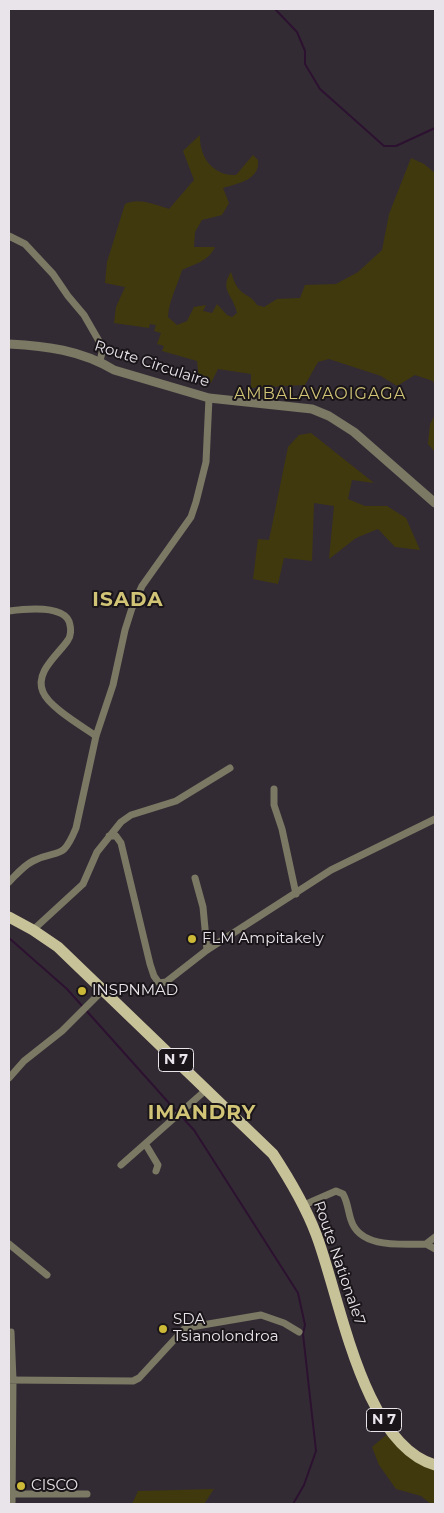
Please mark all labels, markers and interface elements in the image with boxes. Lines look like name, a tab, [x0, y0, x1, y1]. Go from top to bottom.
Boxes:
street label: Route Circulaire	[92, 337, 212, 391]
district label: AMBALAVAOIGAGA	[232, 384, 408, 404]
district label: ISADA	[92, 588, 164, 612]
place label: FLM Ampitakely	[202, 930, 324, 948]
marker: FLM Ampitakely	[186, 933, 198, 945]
place label: INSPNMAD	[92, 982, 178, 1000]
marker: INSPNMAD	[76, 985, 88, 997]
road number: N 7	[158, 1048, 194, 1072]
district label: IMANDRY	[147, 1101, 257, 1125]
street label: Route Nationale7	[309, 1199, 369, 1327]
place label: SDA Tsianolondroa	[173, 1311, 279, 1346]
marker: SDA Tsianolondroa	[157, 1323, 169, 1335]
road number: N 7	[366, 1408, 402, 1432]
place label: CISCO	[31, 1477, 78, 1495]
marker: CISCO	[15, 1480, 27, 1492]

